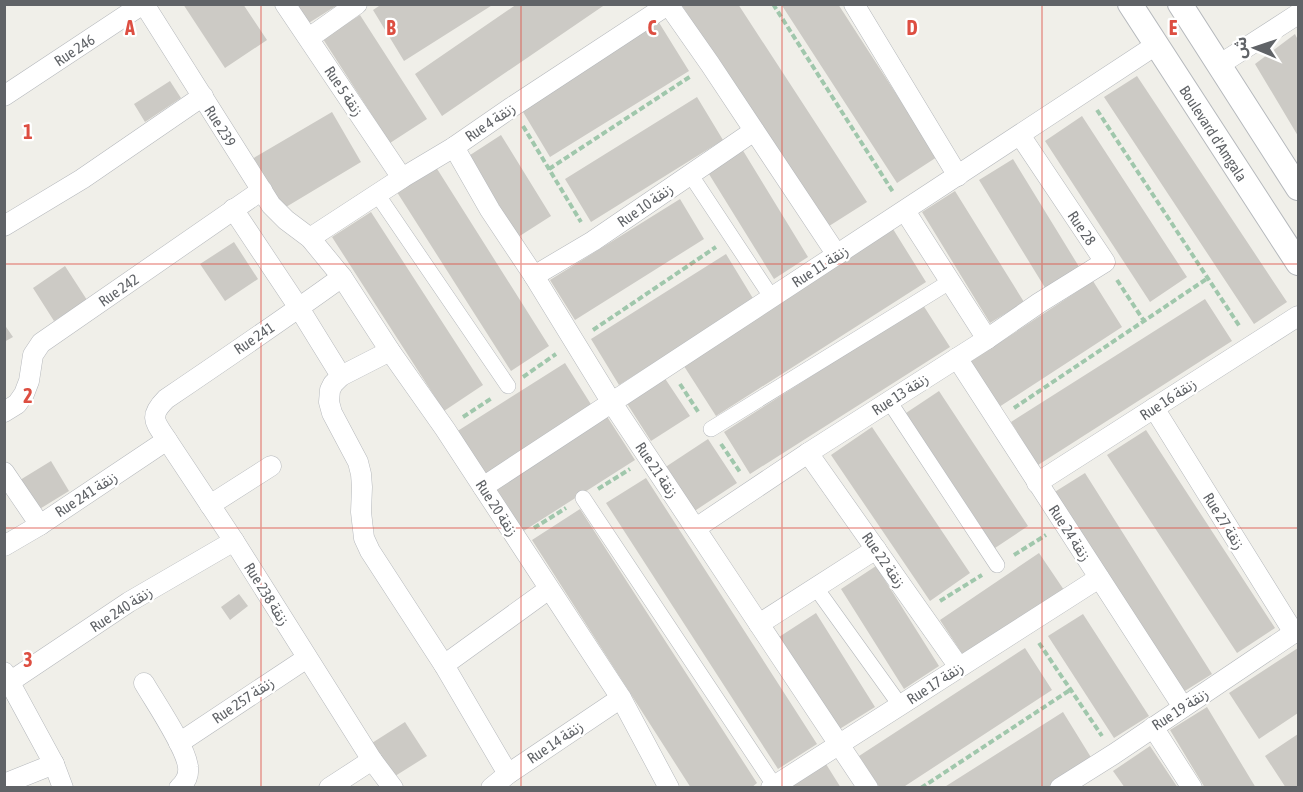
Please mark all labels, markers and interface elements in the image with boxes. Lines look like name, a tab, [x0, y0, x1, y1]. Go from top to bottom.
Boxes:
text: A	[124, 16, 135, 39]
text: B	[386, 16, 396, 39]
text: C	[648, 16, 657, 39]
text: D	[906, 16, 918, 39]
text: E	[1169, 16, 1178, 39]
north arrow	[1225, 18, 1285, 78]
street label: Rue 246	[51, 30, 97, 69]
text: ش	[1231, 36, 1250, 59]
street label: Rue 5 زنقة	[320, 63, 367, 120]
street label: Boulevard d'Amgala	[1177, 82, 1251, 184]
street label: Rue 4 زنقة	[462, 99, 519, 146]
street label: Rue 239	[202, 102, 240, 149]
text: 1	[23, 120, 33, 143]
street label: Rue 10 زنقة	[614, 180, 676, 231]
street label: Rue 28	[1064, 208, 1100, 248]
street label: Rue 11 زنقة	[789, 242, 852, 291]
street label: Rue 242	[95, 270, 141, 309]
street label: Rue 241	[231, 318, 277, 358]
street label: Rue 13 زنقة	[869, 370, 932, 419]
street label: Rue 16 زنقة	[1137, 375, 1200, 424]
text: 2	[23, 384, 33, 407]
street label: Rue 21 زنقة	[631, 439, 682, 502]
street label: Rue 241 زنقة	[52, 468, 121, 521]
street label: Rue 20 زنقة	[472, 477, 521, 540]
street label: Rue 27 زنقة	[1199, 490, 1248, 553]
street label: Rue 24 زنقة	[1045, 502, 1094, 565]
street label: Rue 22 زنقة	[858, 529, 909, 591]
street label: Rue 238 زنقة	[240, 560, 293, 629]
street label: Rue 240 زنقة	[87, 583, 156, 636]
text: 3	[23, 648, 33, 671]
street label: Rue 17 زنقة	[904, 659, 967, 708]
street label: Rue 257 زنقة	[209, 673, 278, 728]
street label: Rue 19 زنقة	[1149, 685, 1212, 734]
street label: Rue 14 زنقة	[524, 717, 587, 768]

